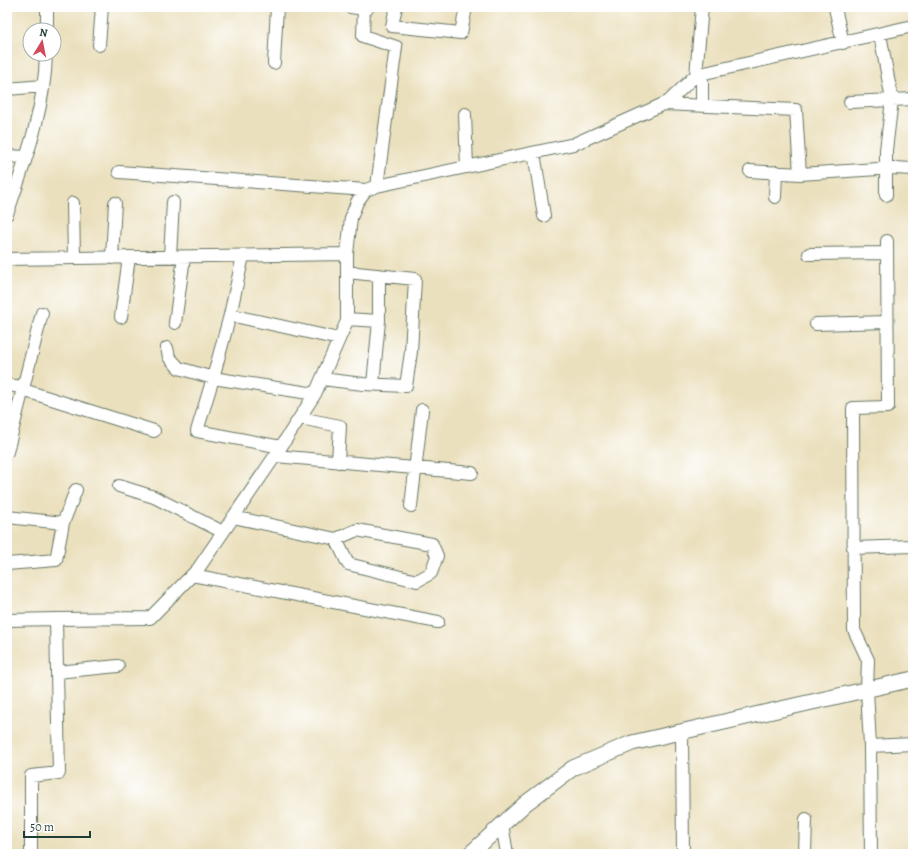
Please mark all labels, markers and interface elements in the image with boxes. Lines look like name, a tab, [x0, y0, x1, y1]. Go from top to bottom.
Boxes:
north arrow	[22, 22, 62, 62]
text: N	[38, 25, 49, 41]
scale bar	[24, 813, 90, 839]
text: 50 m	[30, 819, 54, 835]

